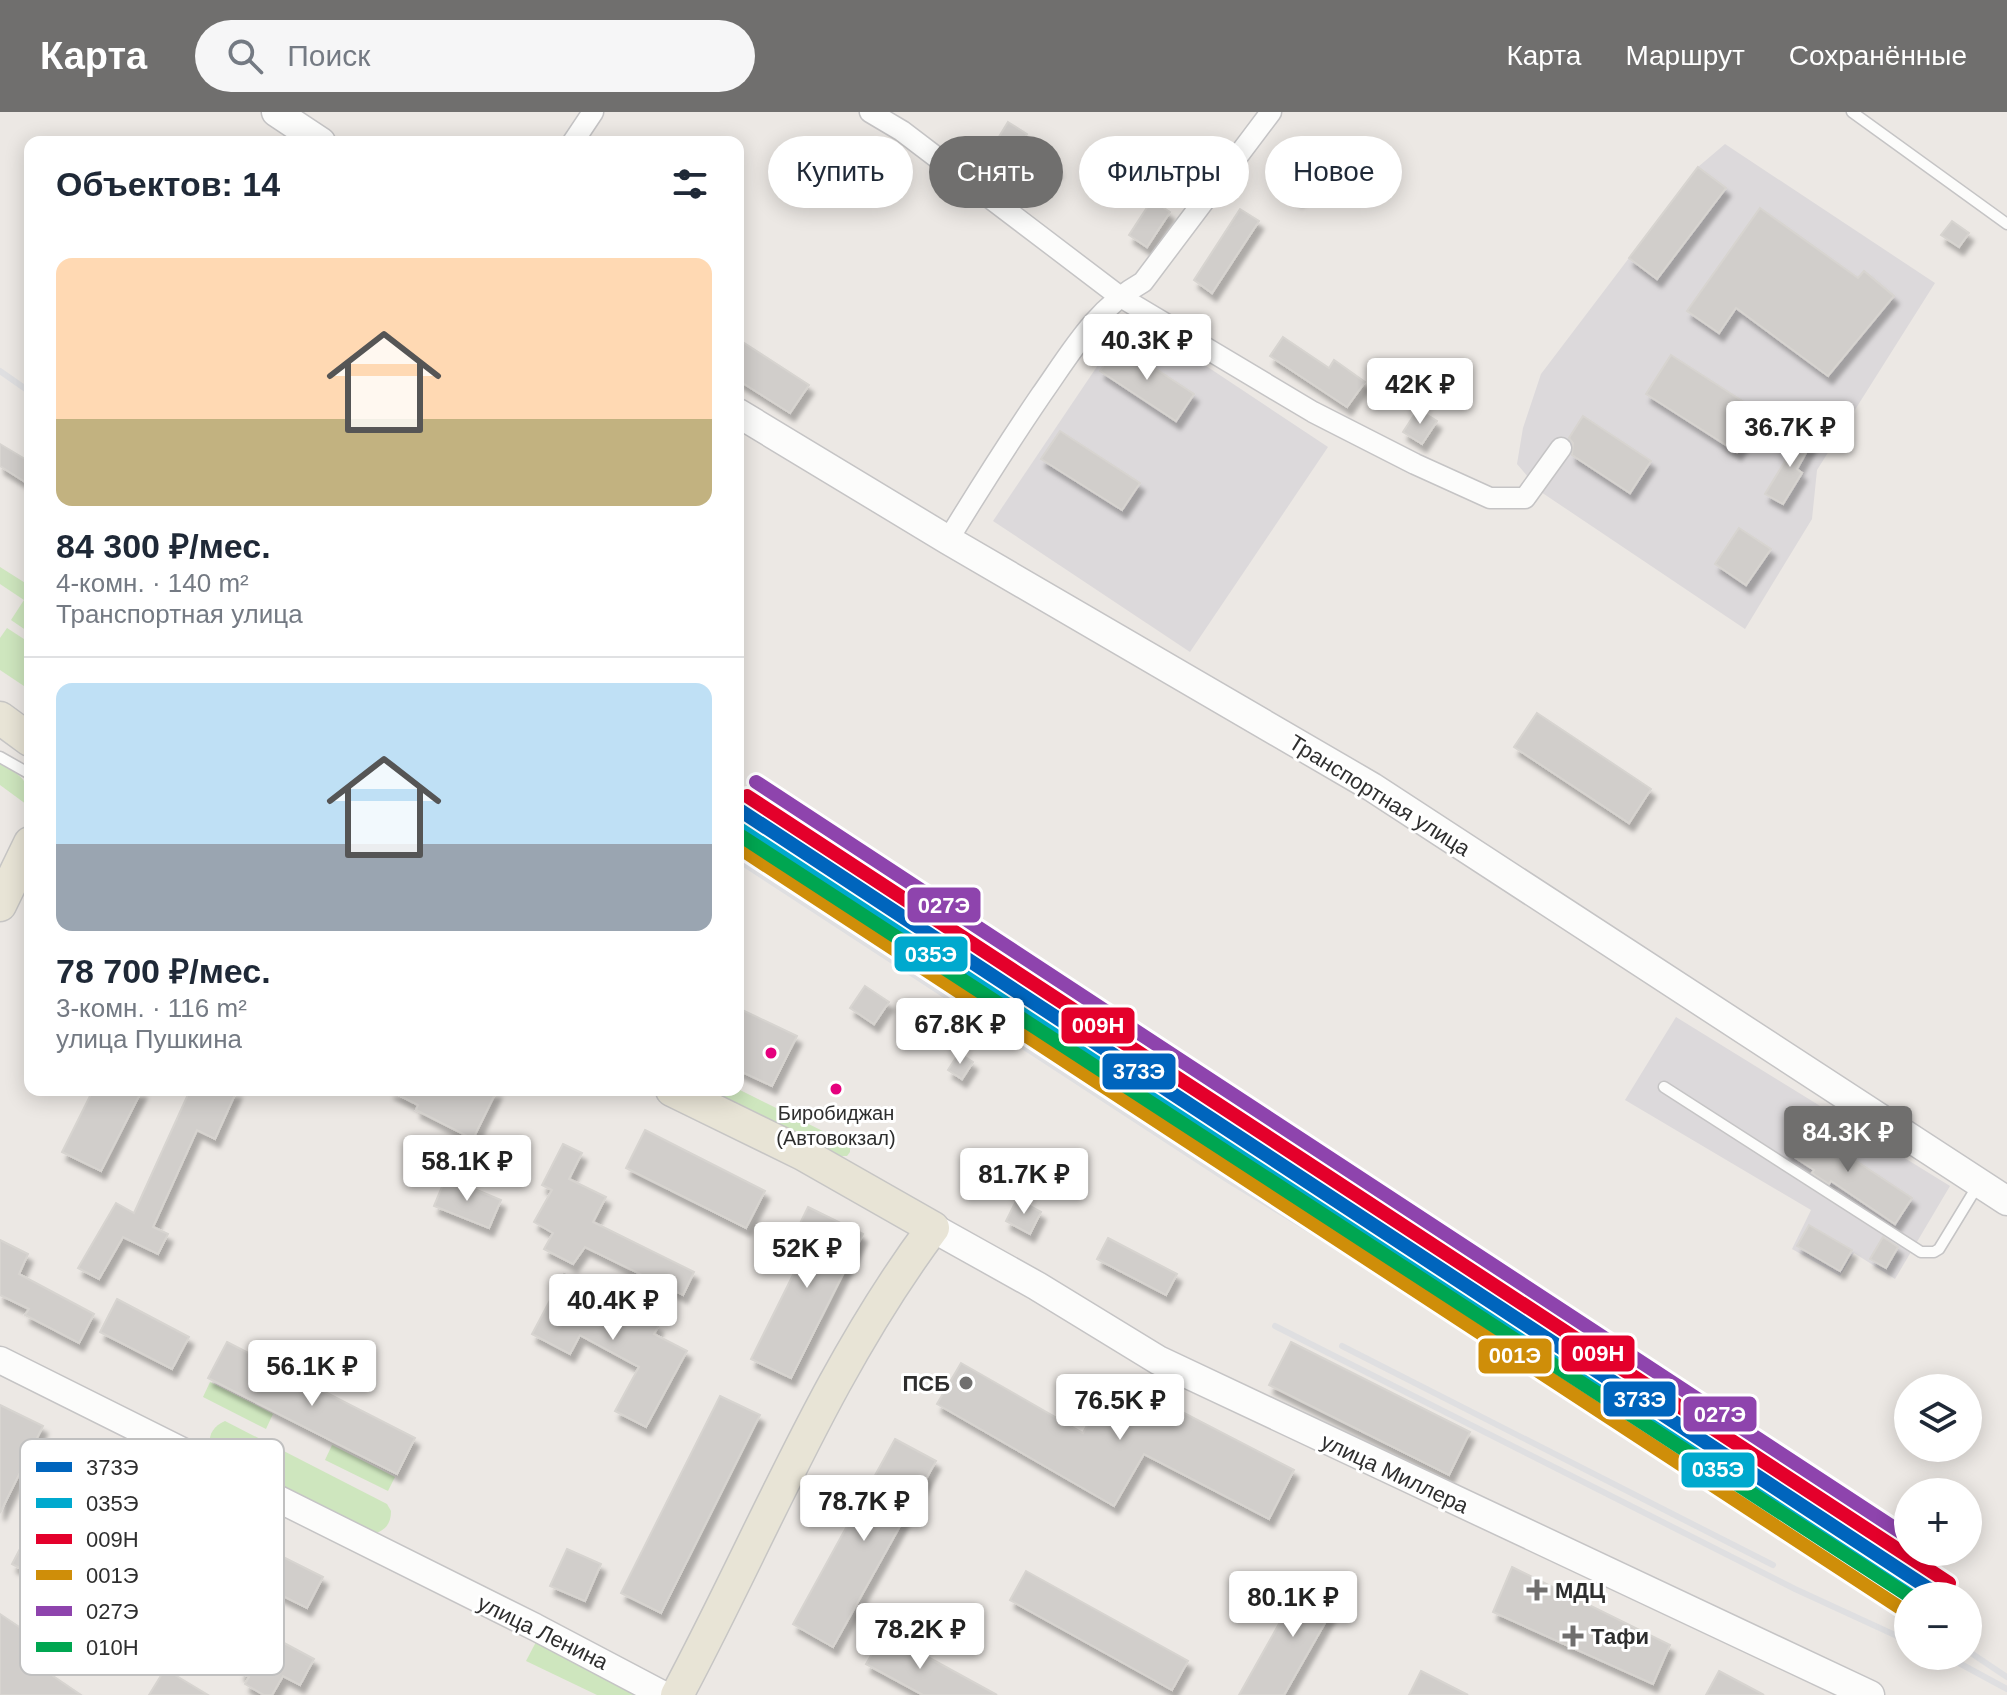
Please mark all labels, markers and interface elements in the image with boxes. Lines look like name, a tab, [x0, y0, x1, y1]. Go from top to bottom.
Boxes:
search box	[195, 20, 755, 92]
icon: search	[223, 34, 267, 78]
text: Карта	[40, 35, 147, 77]
text: Поиск	[287, 39, 370, 72]
text: Карта	[1506, 40, 1581, 71]
text: Маршрут	[1625, 40, 1745, 71]
text: Сохранённые	[1789, 40, 1967, 71]
chip: Купить	[768, 136, 913, 208]
chip: Снять	[929, 136, 1063, 208]
chip: Фильтры	[1079, 136, 1249, 208]
chip: Новое	[1265, 136, 1402, 208]
icon: filters	[668, 162, 712, 206]
text: Объектов: 14	[56, 165, 280, 203]
icon: home	[312, 310, 456, 454]
pin: 40.3K ₽	[1073, 314, 1221, 382]
text: 40.3K ₽	[1101, 325, 1193, 355]
pin: 42K ₽	[1364, 358, 1476, 426]
text: 42K ₽	[1385, 369, 1455, 399]
pin: 36.7K ₽	[1716, 401, 1864, 469]
text: 36.7K ₽	[1744, 412, 1836, 442]
text: 84 300 ₽/мес.	[56, 527, 271, 565]
text: 4-комн. · 140 m²	[56, 568, 249, 598]
text: Транспортная улица	[56, 599, 303, 629]
street label: Транспортная улица	[1285, 730, 1475, 862]
icon: home	[312, 735, 456, 879]
line badge: 027Э	[906, 886, 982, 924]
text: 027Э	[918, 893, 970, 918]
line badge: 035Э	[893, 935, 969, 973]
text: 035Э	[905, 942, 957, 967]
text: 78 700 ₽/мес.	[56, 952, 271, 990]
text: 3-комн. · 116 m²	[56, 993, 247, 1023]
pin: 67.8K ₽	[886, 998, 1034, 1066]
line badge: 009Н	[1060, 1006, 1136, 1045]
text: 67.8K ₽	[914, 1009, 1006, 1039]
text: 009Н	[1072, 1013, 1124, 1038]
text: улица Пушкина	[56, 1024, 242, 1054]
unlabelled marker	[763, 1045, 779, 1061]
line badge: 373Э	[1101, 1052, 1177, 1091]
text: 373Э	[1113, 1059, 1165, 1084]
marker: Биробиджан (Автовокзал)	[828, 1081, 844, 1097]
place label: Биробиджан (Автовокзал)	[776, 1102, 896, 1149]
pin: 84.3K ₽	[1774, 1106, 1922, 1174]
text: 84.3K ₽	[1802, 1117, 1894, 1147]
pin: 58.1K ₽	[393, 1135, 541, 1203]
text: 58.1K ₽	[421, 1146, 513, 1176]
pin: 81.7K ₽	[950, 1148, 1098, 1216]
text: 81.7K ₽	[978, 1159, 1070, 1189]
pin: 52K ₽	[751, 1222, 863, 1290]
text: 52K ₽	[772, 1233, 842, 1263]
pin: 40.4K ₽	[539, 1274, 687, 1342]
text: 40.4K ₽	[567, 1285, 659, 1315]
line badge: 009Н	[1560, 1334, 1636, 1373]
line badge: 001Э	[1477, 1337, 1553, 1375]
pin: 56.1K ₽	[238, 1340, 386, 1408]
text: 009Н	[1572, 1341, 1624, 1366]
text: 001Э	[1489, 1343, 1541, 1368]
text: 56.1K ₽	[266, 1351, 358, 1381]
place label: ПСБ	[902, 1371, 950, 1396]
marker: ПСБ	[957, 1374, 975, 1392]
pin: 76.5K ₽	[1046, 1374, 1194, 1442]
map controls	[1894, 1374, 1982, 1670]
button: layers	[1894, 1374, 1982, 1462]
line badge: 373Э	[1602, 1380, 1677, 1418]
text: 76.5K ₽	[1074, 1385, 1166, 1415]
text: 373Э	[1614, 1387, 1666, 1412]
line badge: 027Э	[1682, 1395, 1758, 1433]
text: 027Э	[1694, 1402, 1746, 1427]
street label: улица Миллера	[1317, 1428, 1473, 1519]
legend	[20, 1439, 284, 1675]
line badge: 035Э	[1680, 1451, 1756, 1489]
text: 373Э	[86, 1455, 139, 1480]
text: 035Э	[1692, 1457, 1744, 1482]
pin: 78.7K ₽	[790, 1475, 938, 1543]
button: +	[1894, 1478, 1982, 1566]
text: 78.7K ₽	[818, 1486, 910, 1516]
text: 035Э	[86, 1491, 139, 1516]
text: 009Н	[86, 1527, 139, 1552]
text: 001Э	[86, 1563, 139, 1588]
pin: 80.1K ₽	[1219, 1571, 1367, 1639]
place label: МДЦ	[1555, 1578, 1605, 1603]
marker: МДЦ	[1526, 1579, 1548, 1601]
text: 80.1K ₽	[1247, 1582, 1339, 1612]
button: −	[1894, 1582, 1982, 1670]
street label: улица Ленина	[473, 1590, 613, 1675]
text: 027Э	[86, 1599, 139, 1624]
pin: 78.2K ₽	[846, 1603, 994, 1671]
text: 78.2K ₽	[874, 1614, 966, 1644]
place label: Тафи	[1591, 1624, 1649, 1649]
marker: Тафи	[1562, 1625, 1584, 1647]
text: 010Н	[86, 1635, 139, 1660]

